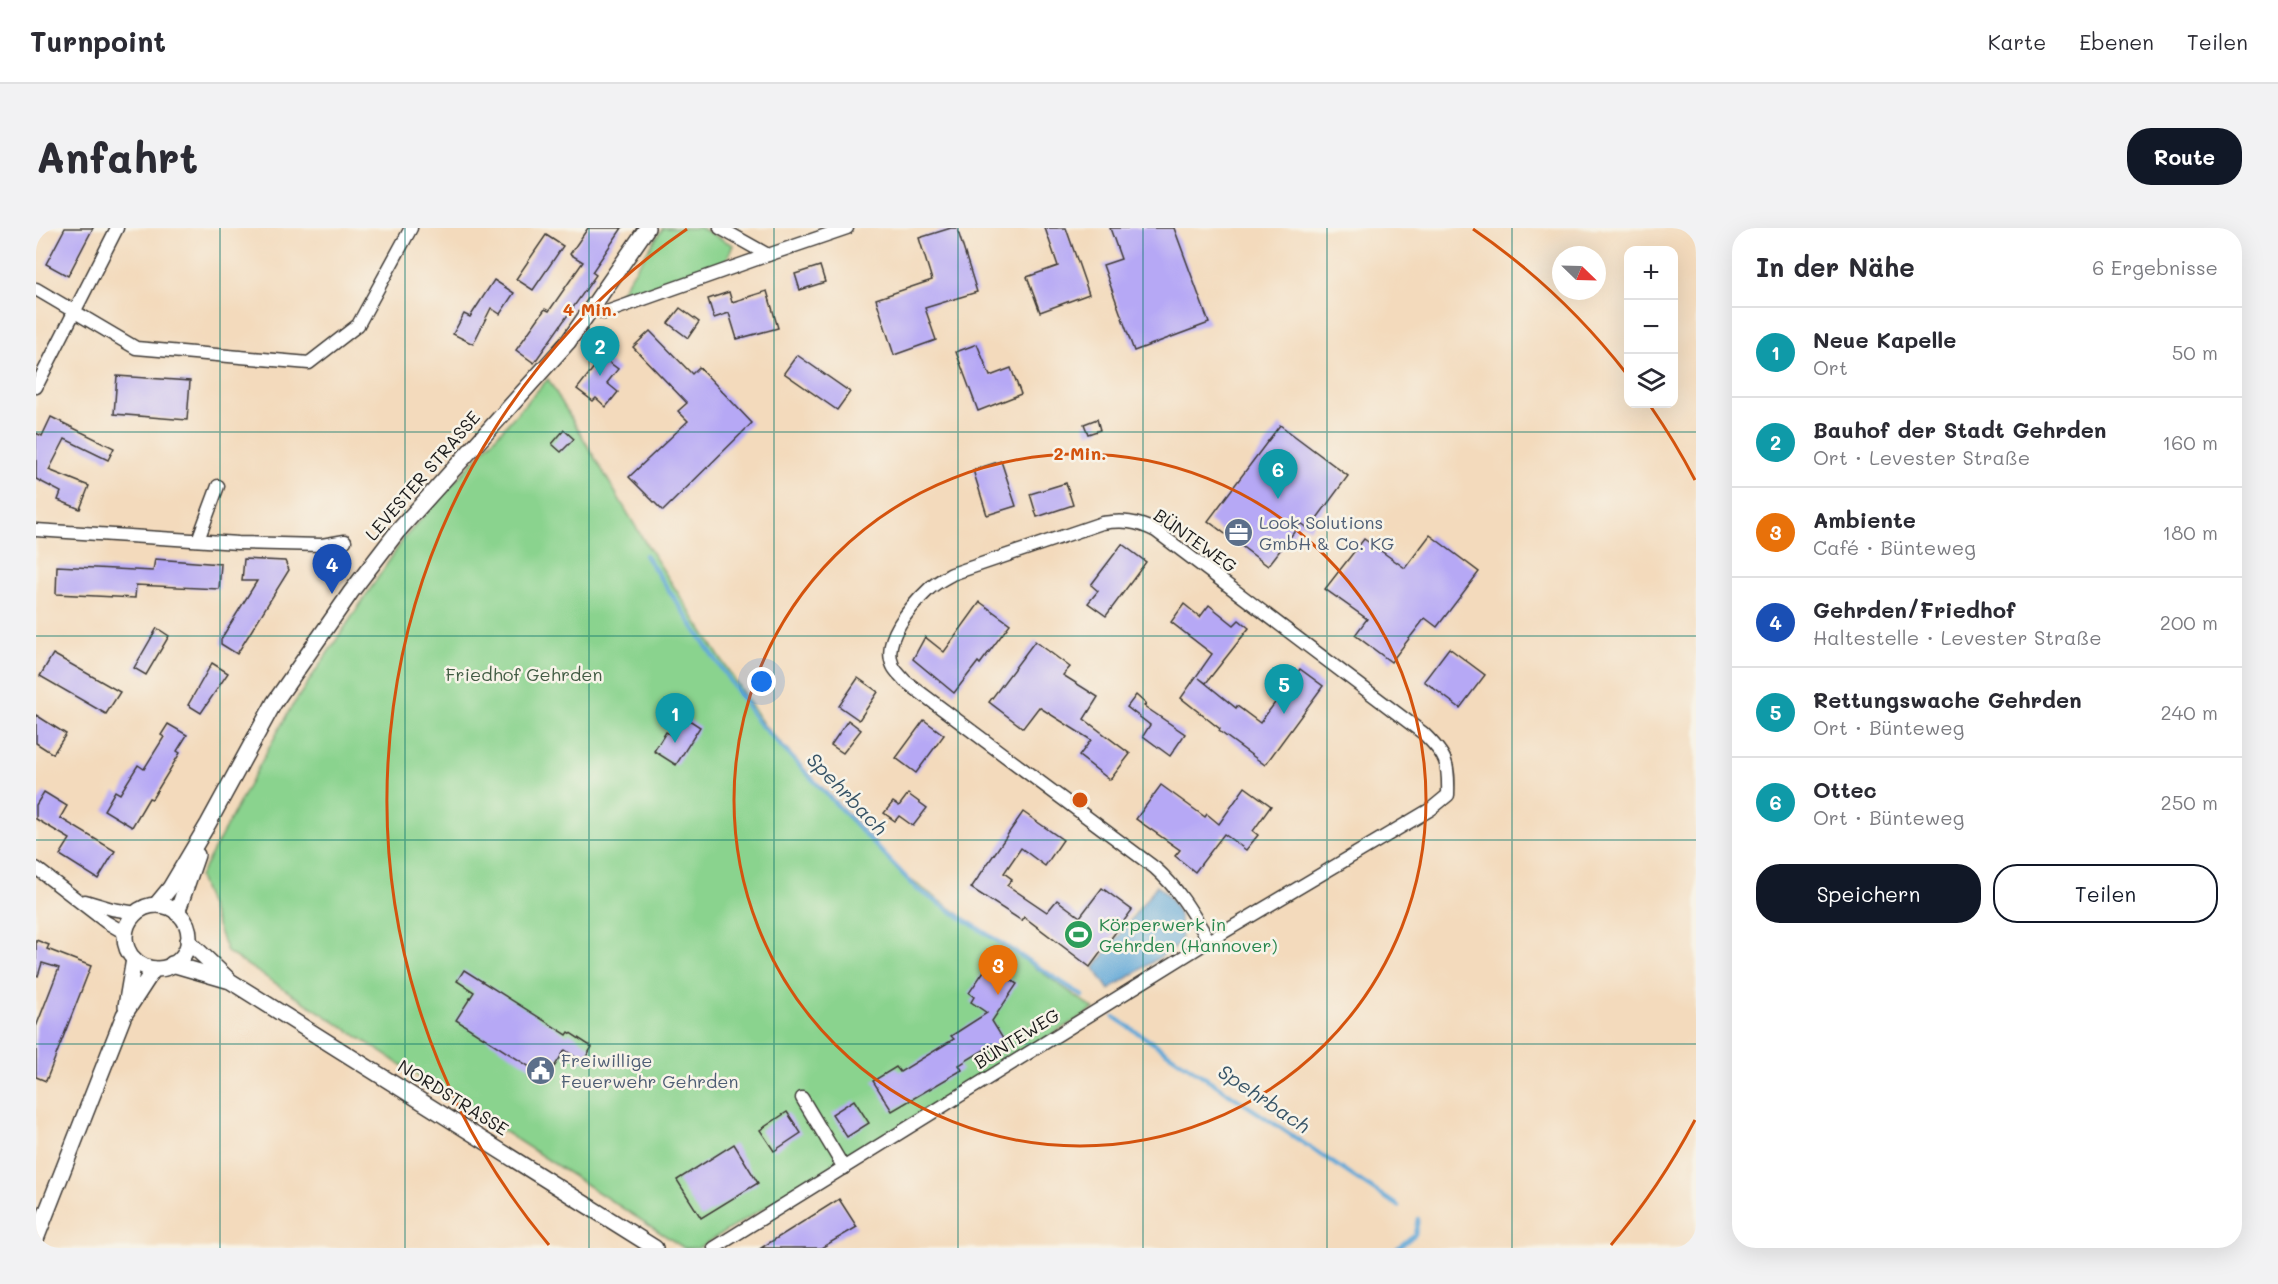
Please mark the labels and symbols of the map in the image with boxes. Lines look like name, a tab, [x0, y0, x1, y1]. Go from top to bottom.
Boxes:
north arrow	[1552, 246, 1606, 300]
text: 4 Min.	[563, 297, 617, 321]
pin: 2	[580, 326, 620, 376]
street label: LEVESTER STRASSE	[359, 406, 485, 545]
text: 2 Min.	[1053, 441, 1107, 465]
pin: 6	[1258, 450, 1298, 499]
street label: BÜNTEWEG	[1149, 503, 1242, 578]
place label: Look Solutions GmbH & Co. KG	[1259, 510, 1394, 555]
office icon: Look Solutions GmbH & Co. KG	[1222, 517, 1254, 549]
pin: 4	[312, 544, 352, 594]
park label: Friedhof Gehrden	[446, 662, 602, 686]
pin: 5	[1264, 664, 1304, 714]
your location	[747, 667, 776, 696]
pin: 1	[656, 694, 694, 743]
water label: Spehrbach	[802, 746, 894, 840]
centre of rings	[1070, 790, 1090, 810]
place label: Körperwerk in Gehrden (Hannover)	[1099, 912, 1278, 957]
sports icon: Körperwerk in Gehrden (Hannover)	[1062, 919, 1094, 951]
pin: 3	[978, 946, 1018, 995]
street label: BÜNTEWEG	[969, 1002, 1064, 1074]
place label: Freiwillige Feuerwehr Gehrden	[561, 1048, 738, 1093]
street label: NORDSTRASSE	[394, 1054, 513, 1141]
public building icon: Freiwillige Feuerwehr Gehrden	[524, 1055, 556, 1087]
water label: Spehrbach	[1214, 1058, 1316, 1138]

